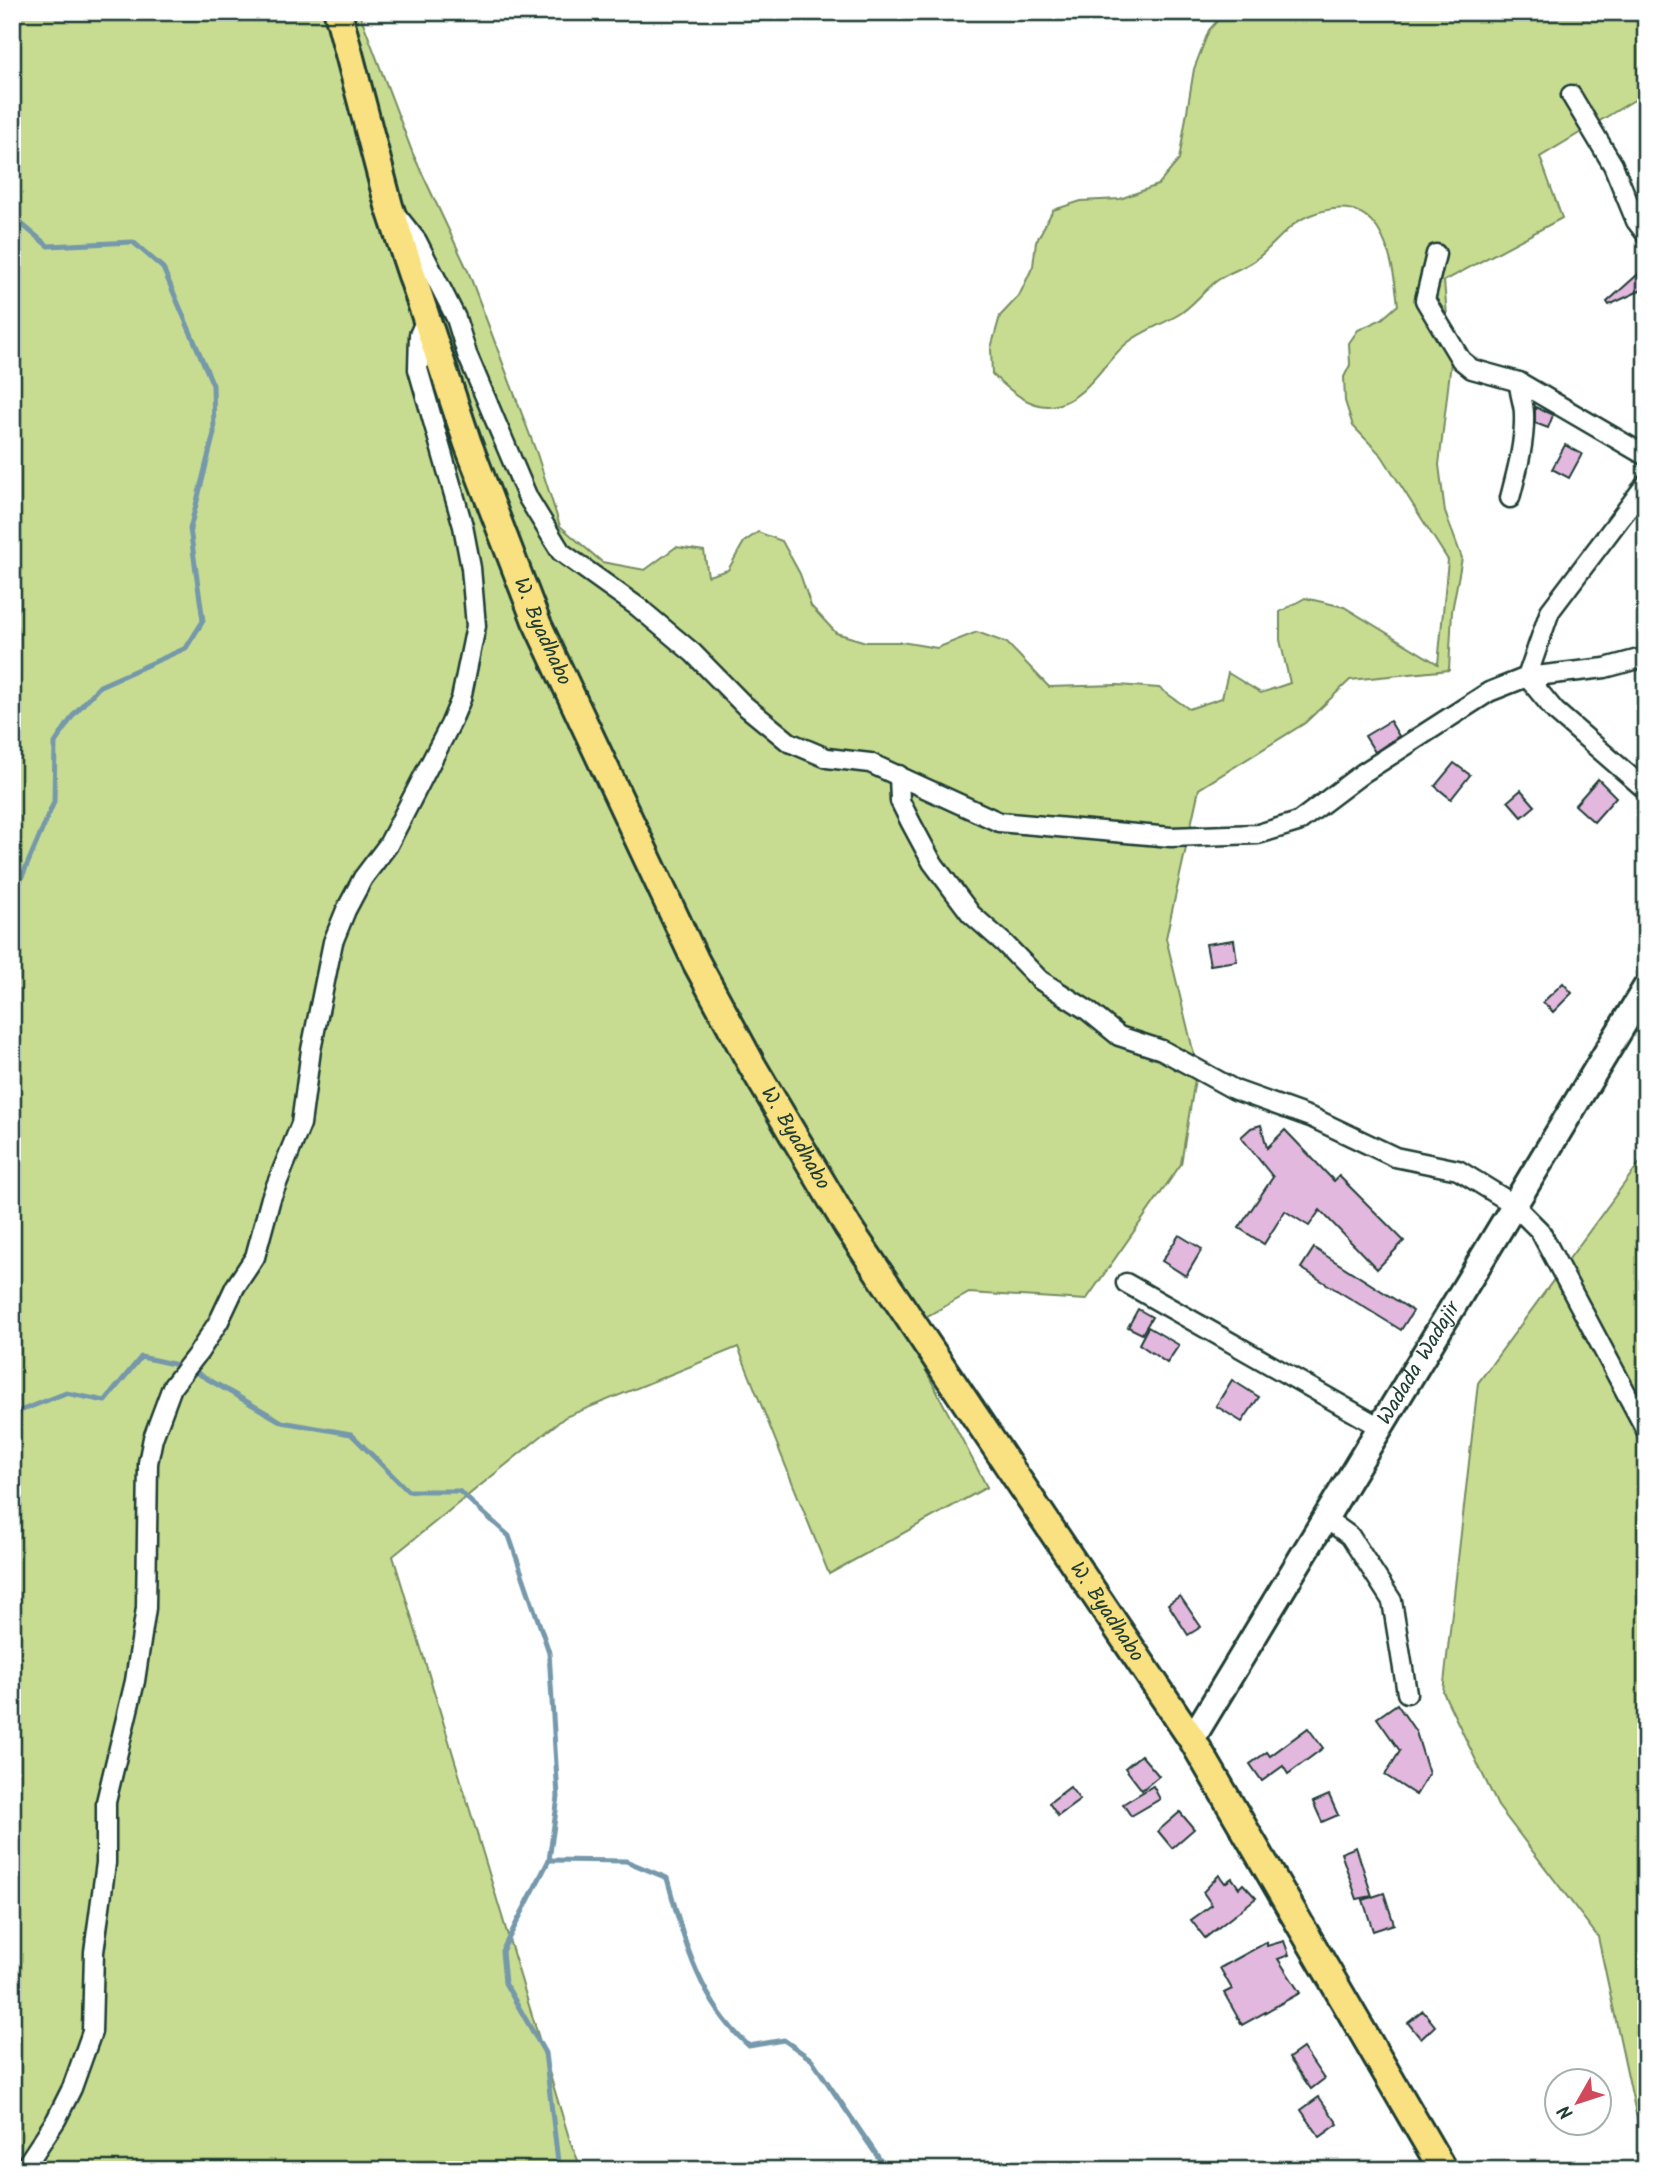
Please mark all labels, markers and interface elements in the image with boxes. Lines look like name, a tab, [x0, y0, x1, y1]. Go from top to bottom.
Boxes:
street label: W. Byadhabo	[504, 573, 580, 691]
street label: W. Byadhabo	[752, 1080, 839, 1196]
street label: Wadada Wadajir	[1369, 1294, 1470, 1431]
street label: W. Byadhabo	[1061, 1555, 1152, 1669]
north arrow	[1542, 2066, 1612, 2136]
text: N	[1551, 2097, 1582, 2126]

